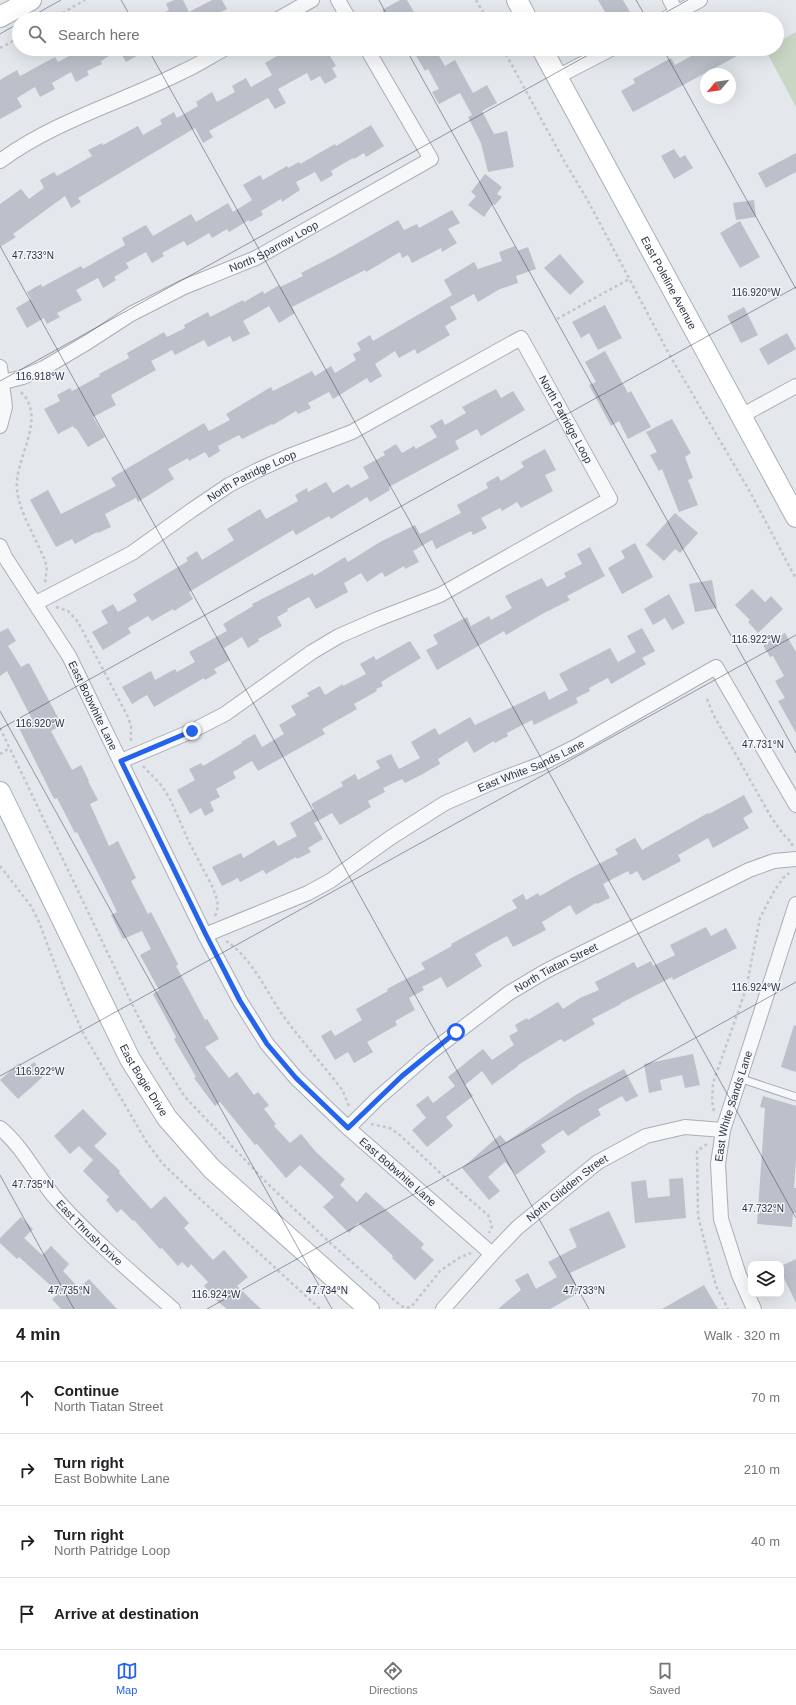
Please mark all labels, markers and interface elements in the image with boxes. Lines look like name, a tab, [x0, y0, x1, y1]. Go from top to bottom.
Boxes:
search box	[12, 12, 784, 56]
icon: search	[26, 23, 48, 45]
text: Search here	[58, 26, 140, 43]
north arrow	[700, 68, 736, 104]
street label: North Sparrow Loop	[227, 218, 320, 274]
street label: East Poleline Avenue	[639, 234, 699, 331]
text: 47.733°N	[12, 250, 54, 261]
text: 116.920°W	[732, 287, 781, 298]
text: 116.918°W	[16, 371, 65, 382]
street label: North Patridge Loop	[537, 373, 595, 465]
street label: North Patridge Loop	[205, 448, 298, 504]
text: 116.922°W	[732, 634, 781, 645]
street label: East Bobwhite Lane	[66, 659, 120, 752]
text: 116.920°W	[16, 718, 65, 729]
route end	[183, 722, 201, 740]
street label: East White Sands Lane	[476, 737, 586, 794]
text: 47.731°N	[742, 739, 784, 750]
street label: North Tiatan Street	[512, 940, 600, 994]
text: 116.924°W	[732, 982, 781, 993]
route start	[447, 1023, 465, 1041]
street label: East Bogie Drive	[118, 1042, 170, 1118]
street label: East White Sands Lane	[712, 1049, 754, 1163]
text: 116.922°W	[16, 1066, 65, 1077]
street label: East Bobwhite Lane	[357, 1135, 439, 1208]
street label: North Glidden Street	[524, 1152, 610, 1224]
text: 47.735°N	[12, 1179, 54, 1190]
street label: East Thrush Drive	[54, 1197, 125, 1268]
text: 47.732°N	[742, 1203, 784, 1214]
map controls	[748, 1261, 784, 1297]
button: layers	[748, 1261, 784, 1297]
text: 47.735°N	[48, 1285, 90, 1296]
text: 47.734°N	[306, 1285, 348, 1296]
text: 47.733°N	[563, 1285, 605, 1296]
text: 116.924°W	[192, 1289, 241, 1300]
text: 4 min	[16, 1325, 60, 1344]
text: Walk · 320 m	[704, 1328, 780, 1343]
text: Continue	[54, 1382, 119, 1399]
icon: ahead	[16, 1387, 38, 1409]
text: 70 m	[751, 1390, 780, 1405]
text: North Tiatan Street	[54, 1399, 163, 1414]
text: Turn right	[54, 1454, 124, 1471]
icon: right	[16, 1459, 38, 1481]
text: 210 m	[744, 1462, 780, 1477]
text: East Bobwhite Lane	[54, 1471, 170, 1486]
text: Turn right	[54, 1526, 124, 1543]
icon: right	[16, 1531, 38, 1553]
text: 40 m	[751, 1534, 780, 1549]
text: North Patridge Loop	[54, 1543, 170, 1558]
icon: arrive	[16, 1603, 38, 1625]
text: Arrive at destination	[54, 1605, 199, 1622]
tab: Map	[116, 1660, 138, 1696]
tab: Directions	[369, 1660, 418, 1696]
tab: Saved	[649, 1660, 680, 1696]

